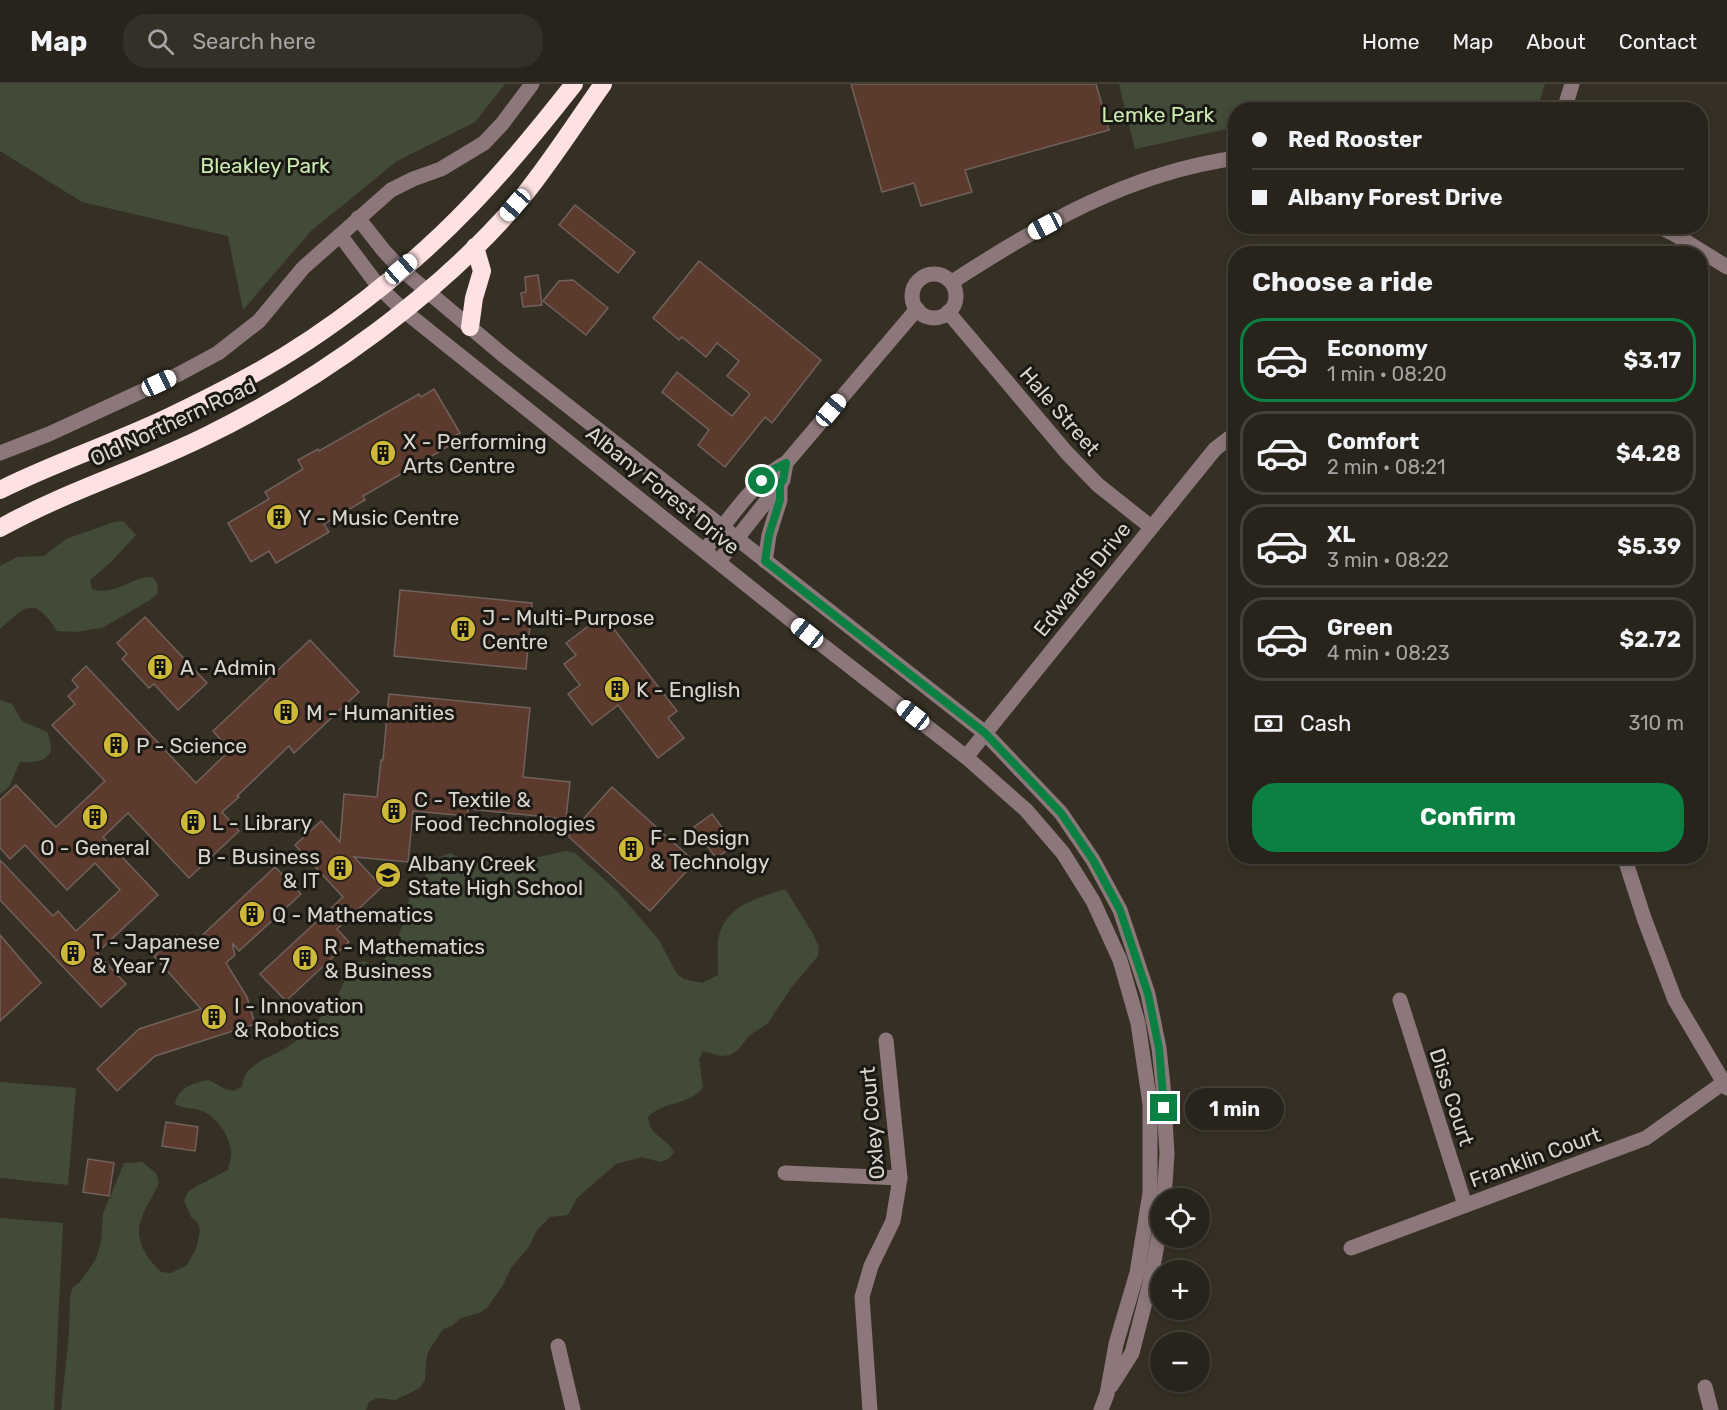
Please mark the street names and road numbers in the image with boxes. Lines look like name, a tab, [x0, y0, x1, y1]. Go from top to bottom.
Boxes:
street label: Hale Street	[1015, 362, 1105, 460]
street label: Old Northern Road	[86, 373, 260, 471]
street label: Albany Forest Drive	[581, 420, 745, 560]
street label: Edwards Drive	[1028, 517, 1136, 641]
street label: Diss Court	[1425, 1045, 1479, 1149]
street label: Oxley Court	[855, 1066, 889, 1180]
street label: Franklin Court	[1466, 1122, 1604, 1192]

